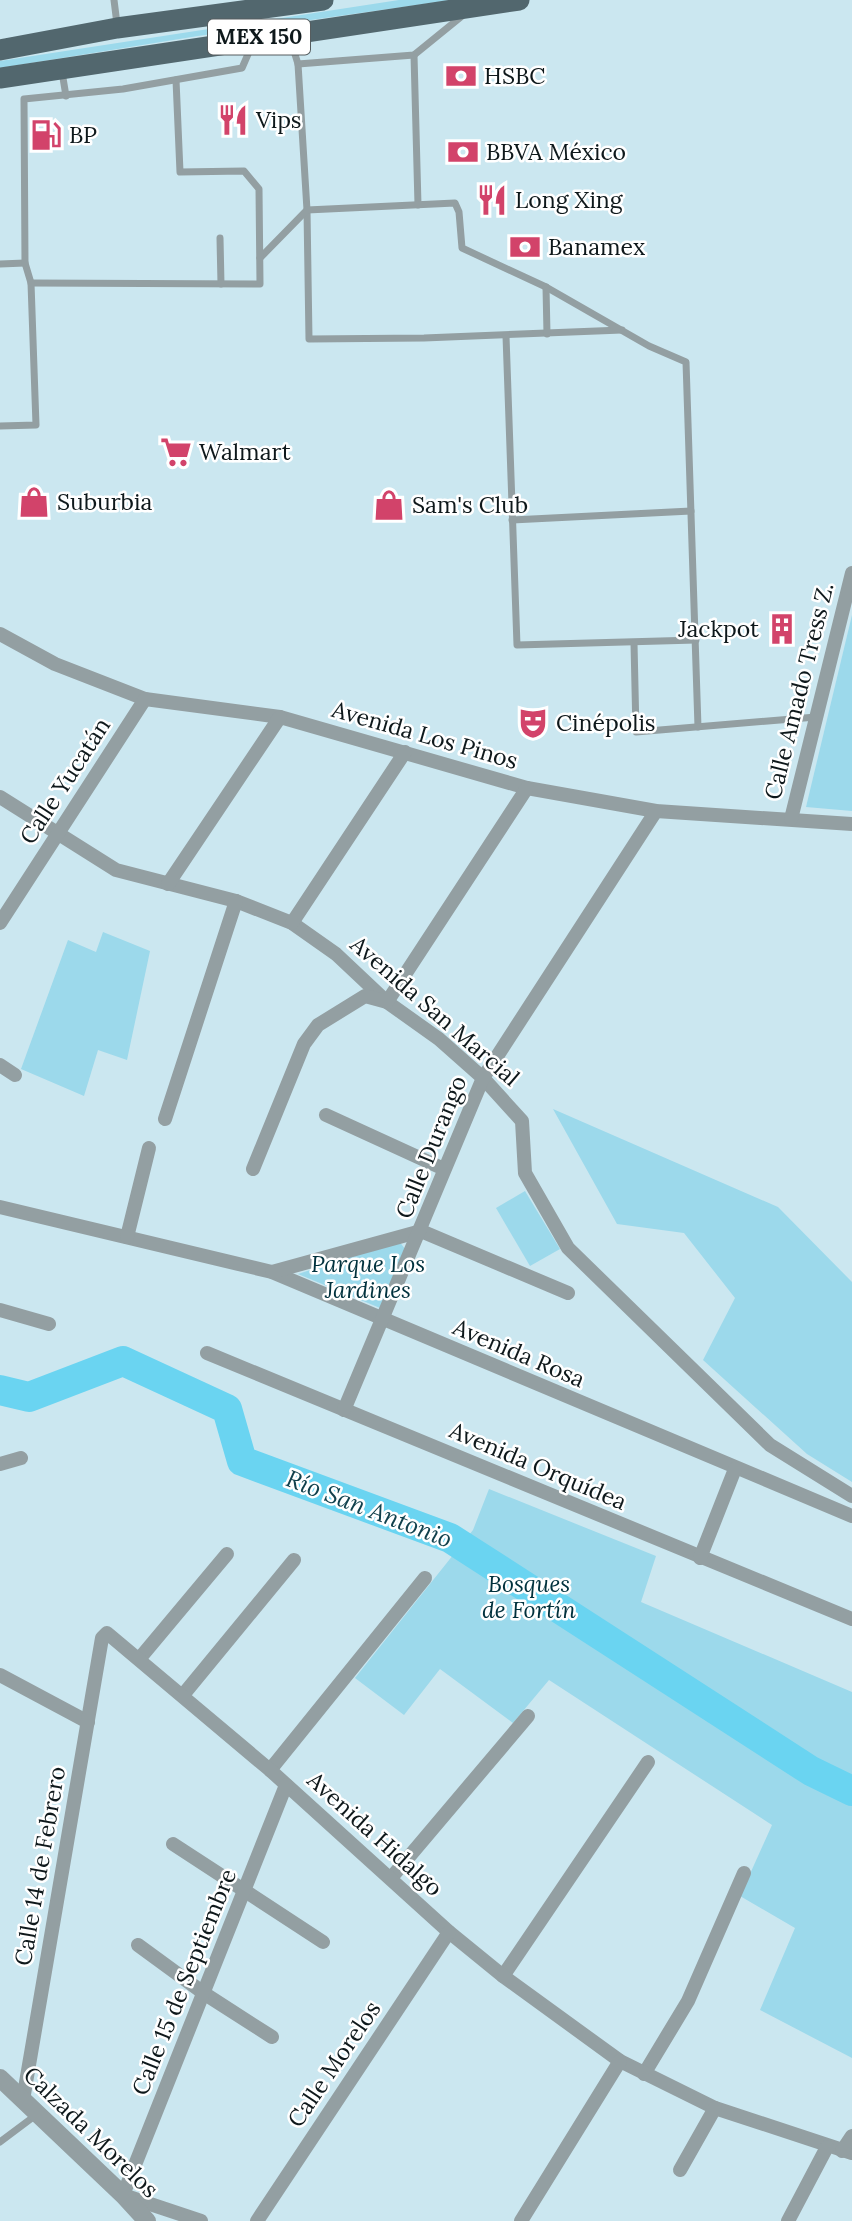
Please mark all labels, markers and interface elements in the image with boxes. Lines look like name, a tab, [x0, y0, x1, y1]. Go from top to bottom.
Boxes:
road number: MEX 150	[208, 20, 310, 54]
bank icon: HSBC	[444, 59, 478, 93]
place label: HSBC	[484, 61, 545, 90]
restaurant icon: Vips	[216, 103, 250, 137]
place label: Vips	[255, 105, 302, 134]
fuel station icon: BP	[29, 118, 63, 152]
place label: BP	[69, 120, 97, 149]
bank icon: BBVA México	[446, 135, 480, 169]
place label: BBVA México	[486, 137, 626, 166]
restaurant icon: Long Xing	[475, 183, 509, 217]
place label: Long Xing	[515, 185, 624, 214]
bank icon: Banamex	[508, 230, 542, 264]
place label: Banamex	[548, 232, 645, 261]
supermarket icon: Walmart	[159, 435, 193, 469]
place label: Walmart	[199, 437, 291, 466]
shop icon: Suburbia	[17, 485, 51, 519]
place label: Suburbia	[57, 487, 152, 516]
shop icon: Sam's Club	[372, 488, 406, 522]
place label: Sam's Club	[412, 490, 528, 519]
street label: Calle Amado Tress Z.	[758, 579, 840, 802]
building icon: Jackpot	[765, 612, 799, 646]
place label: Jackpot	[677, 614, 759, 643]
street label: Avenida Los Pinos	[328, 694, 521, 775]
theatre icon: Cinépolis	[516, 706, 550, 740]
place label: Cinépolis	[556, 708, 656, 737]
street label: Calle Yucatán	[13, 712, 116, 849]
street label: Avenida San Marcial	[344, 929, 526, 1092]
street label: Calle Durango	[389, 1071, 472, 1222]
park label: Parque Los Jardines	[311, 1249, 425, 1304]
street label: Avenida Rosa	[448, 1311, 590, 1393]
street label: Avenida Orquídea	[444, 1415, 631, 1516]
water label: Río San Antonio	[282, 1463, 457, 1554]
park label: Bosques de Fortín	[482, 1569, 576, 1624]
street label: Calle 14 de Febrero	[8, 1764, 71, 1968]
street label: Avenida Hidalgo	[301, 1765, 449, 1902]
street label: Calle 15 de Septiembre	[125, 1864, 242, 2099]
street label: Calle Morelos	[281, 1995, 386, 2132]
street label: Calzada Morelos	[18, 2060, 165, 2203]

